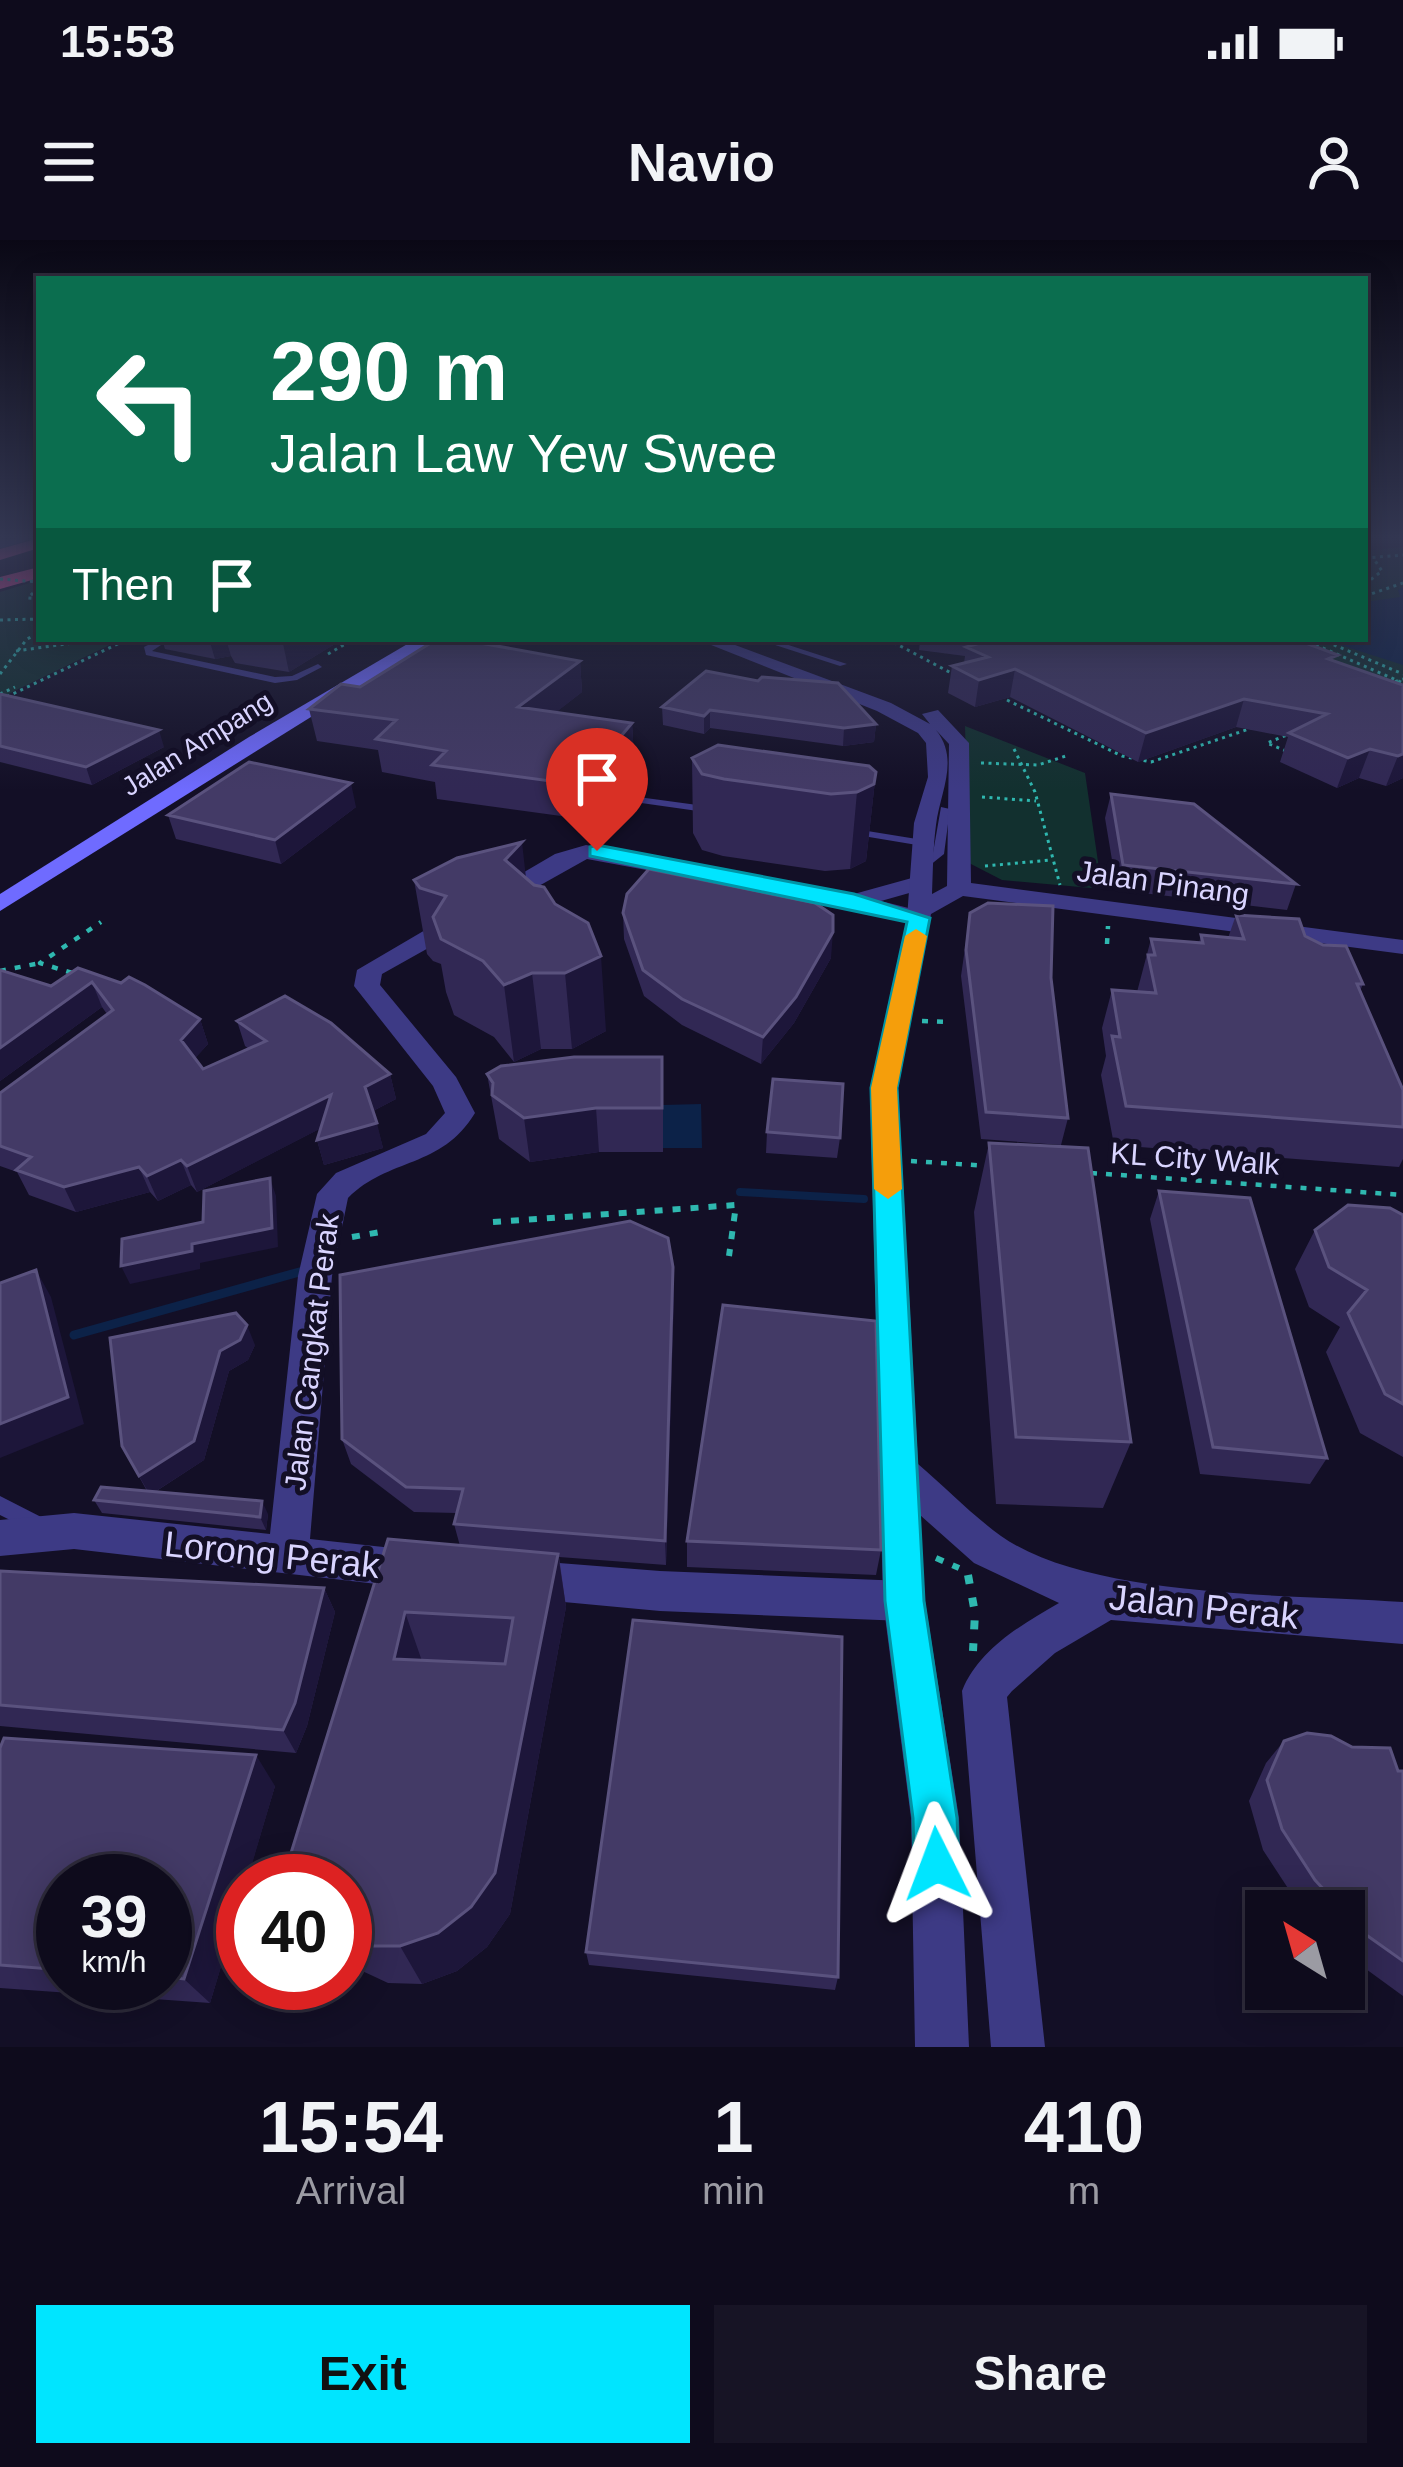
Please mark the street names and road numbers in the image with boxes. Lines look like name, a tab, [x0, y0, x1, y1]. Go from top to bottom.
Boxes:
street label: Jalan Ampang	[116, 686, 278, 802]
street label: Jalan Pinang	[1075, 854, 1251, 911]
street label: KL City Walk	[1109, 1136, 1282, 1181]
street label: Jalan Cangkat Perak	[278, 1211, 345, 1492]
street label: Lorong Perak	[162, 1523, 383, 1586]
street label: Jalan Perak	[1107, 1576, 1302, 1637]

